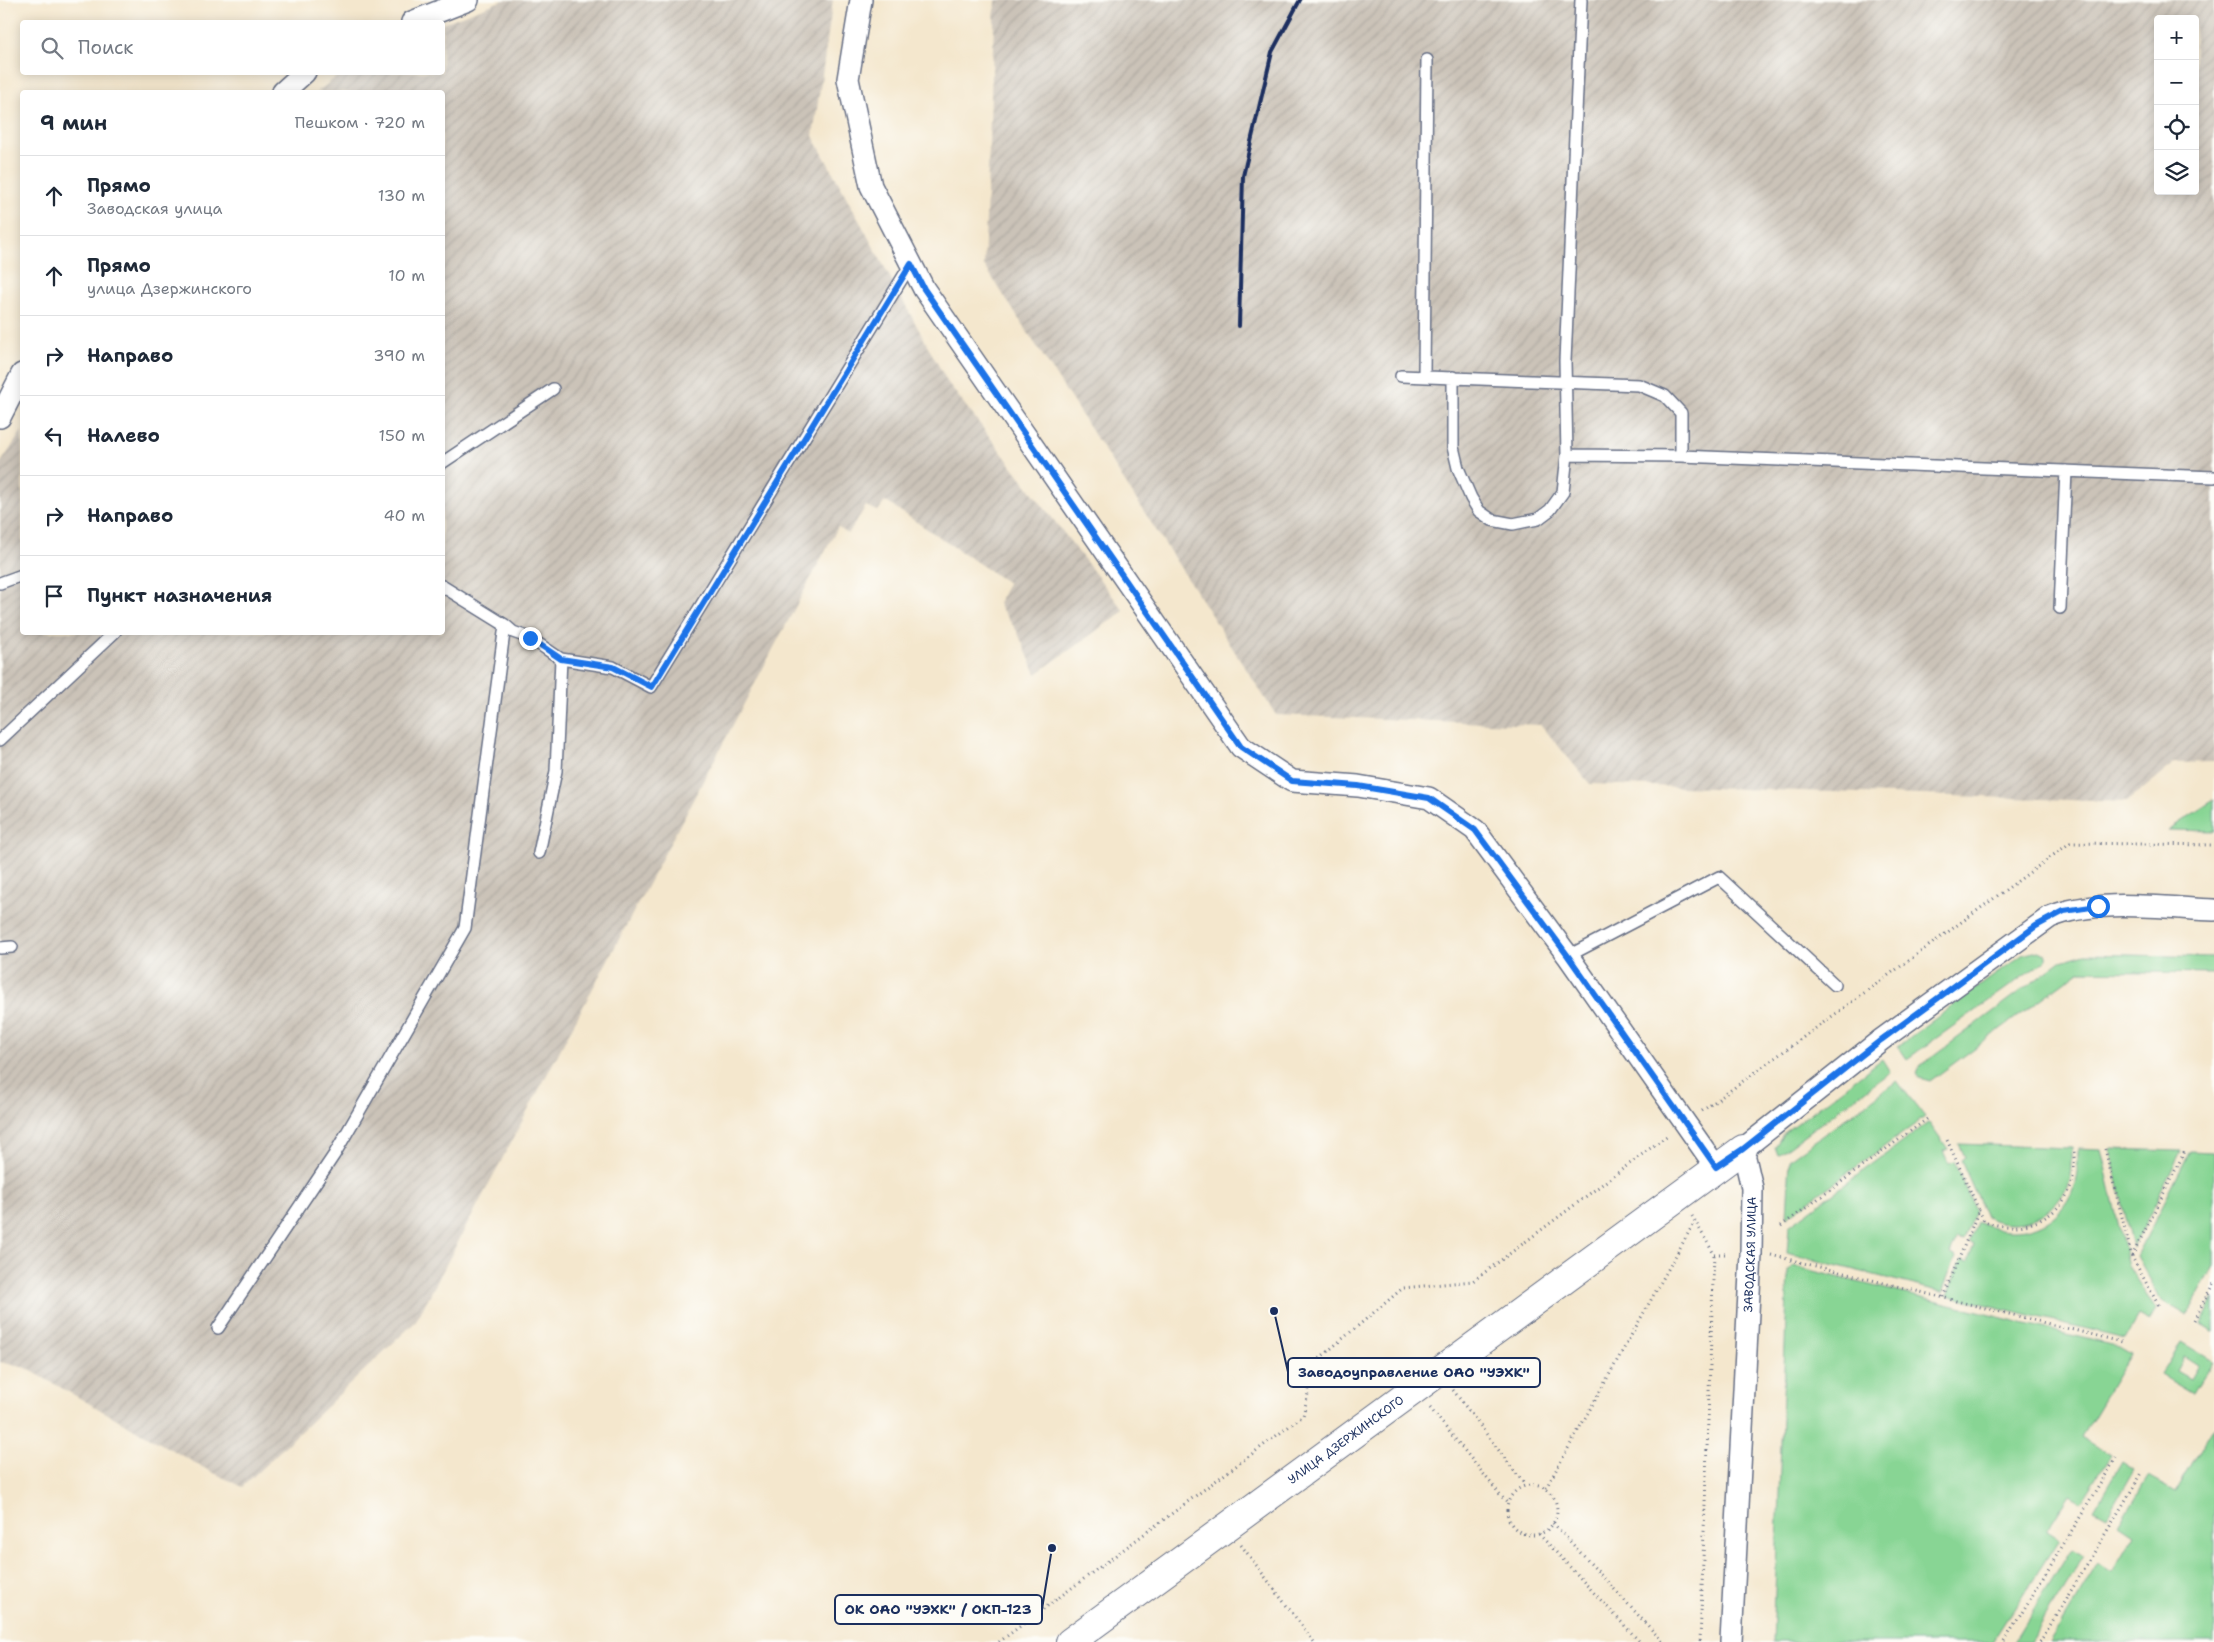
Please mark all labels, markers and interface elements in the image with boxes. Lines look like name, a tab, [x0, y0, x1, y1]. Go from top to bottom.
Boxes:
map controls	[2154, 15, 2199, 195]
button: +	[2154, 15, 2199, 60]
search box	[20, 20, 445, 75]
icon: search	[38, 34, 66, 62]
text: Поиск	[78, 35, 133, 60]
button: −	[2154, 60, 2199, 105]
button: locate	[2154, 105, 2199, 150]
text: 9 мин	[40, 109, 107, 137]
text: Пешком · 720 m	[295, 112, 425, 133]
button: layers	[2154, 150, 2199, 195]
text: Прямо	[87, 173, 151, 198]
icon: ahead	[40, 182, 68, 210]
text: 130 m	[378, 185, 425, 206]
text: Заводская улица	[87, 198, 223, 219]
text: Прямо	[87, 253, 151, 278]
icon: ahead	[40, 262, 68, 290]
text: 10 m	[388, 265, 425, 286]
text: улица Дзержинского	[87, 278, 252, 299]
icon: right	[40, 342, 68, 370]
text: Направо	[87, 343, 173, 368]
text: 390 m	[373, 345, 425, 366]
icon: left	[40, 422, 68, 450]
text: Налево	[87, 423, 160, 448]
text: 150 m	[378, 425, 425, 446]
icon: right	[40, 502, 68, 530]
text: Направо	[87, 503, 173, 528]
text: 40 m	[383, 505, 425, 526]
icon: arrive	[40, 582, 68, 610]
text: Пункт назначения	[87, 583, 272, 608]
route end	[519, 627, 542, 650]
route start	[2087, 895, 2110, 918]
street label: ЗАВОДСКАЯ УЛИЦА	[1740, 1196, 1760, 1313]
callout: Заводоуправление ОАО "УЭХК"	[1288, 1358, 1540, 1387]
text: Заводоуправление ОАО "УЭХК"	[1298, 1363, 1530, 1381]
street label: УЛИЦА ДЗЕРЖИНСКОГО	[1285, 1392, 1407, 1488]
callout: ОК ОАО "УЭХК" / ОКП-123	[835, 1595, 1042, 1624]
text: ОК ОАО "УЭХК" / ОКП-123	[845, 1600, 1032, 1618]

